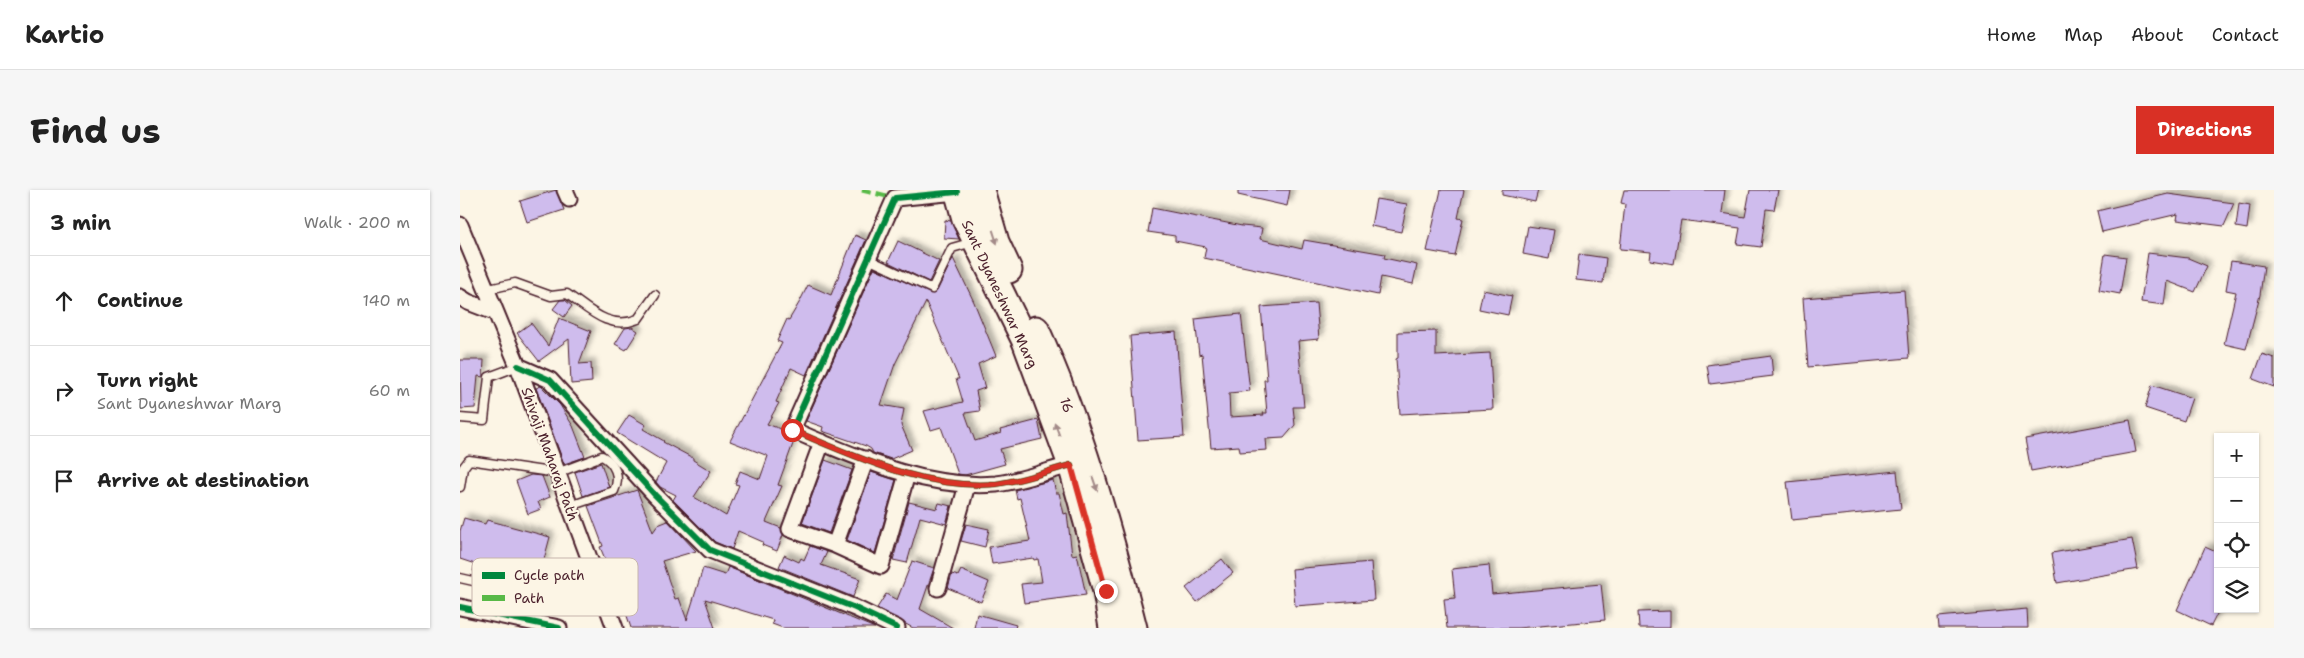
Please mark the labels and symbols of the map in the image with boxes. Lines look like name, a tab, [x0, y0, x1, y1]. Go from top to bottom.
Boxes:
street label: Sant Dyaneshwar Marg	[958, 217, 1042, 371]
one-way arrow	[992, 229, 999, 244]
street label: Shivaji Maharaj Path	[517, 385, 583, 523]
street label: 16	[1056, 395, 1078, 415]
route start	[781, 419, 804, 442]
one-way arrow	[1053, 422, 1060, 437]
one-way arrow	[1092, 477, 1099, 492]
legend	[472, 558, 638, 616]
text: Cycle path	[514, 566, 585, 584]
route end	[1095, 580, 1118, 603]
text: Path	[514, 589, 545, 607]

